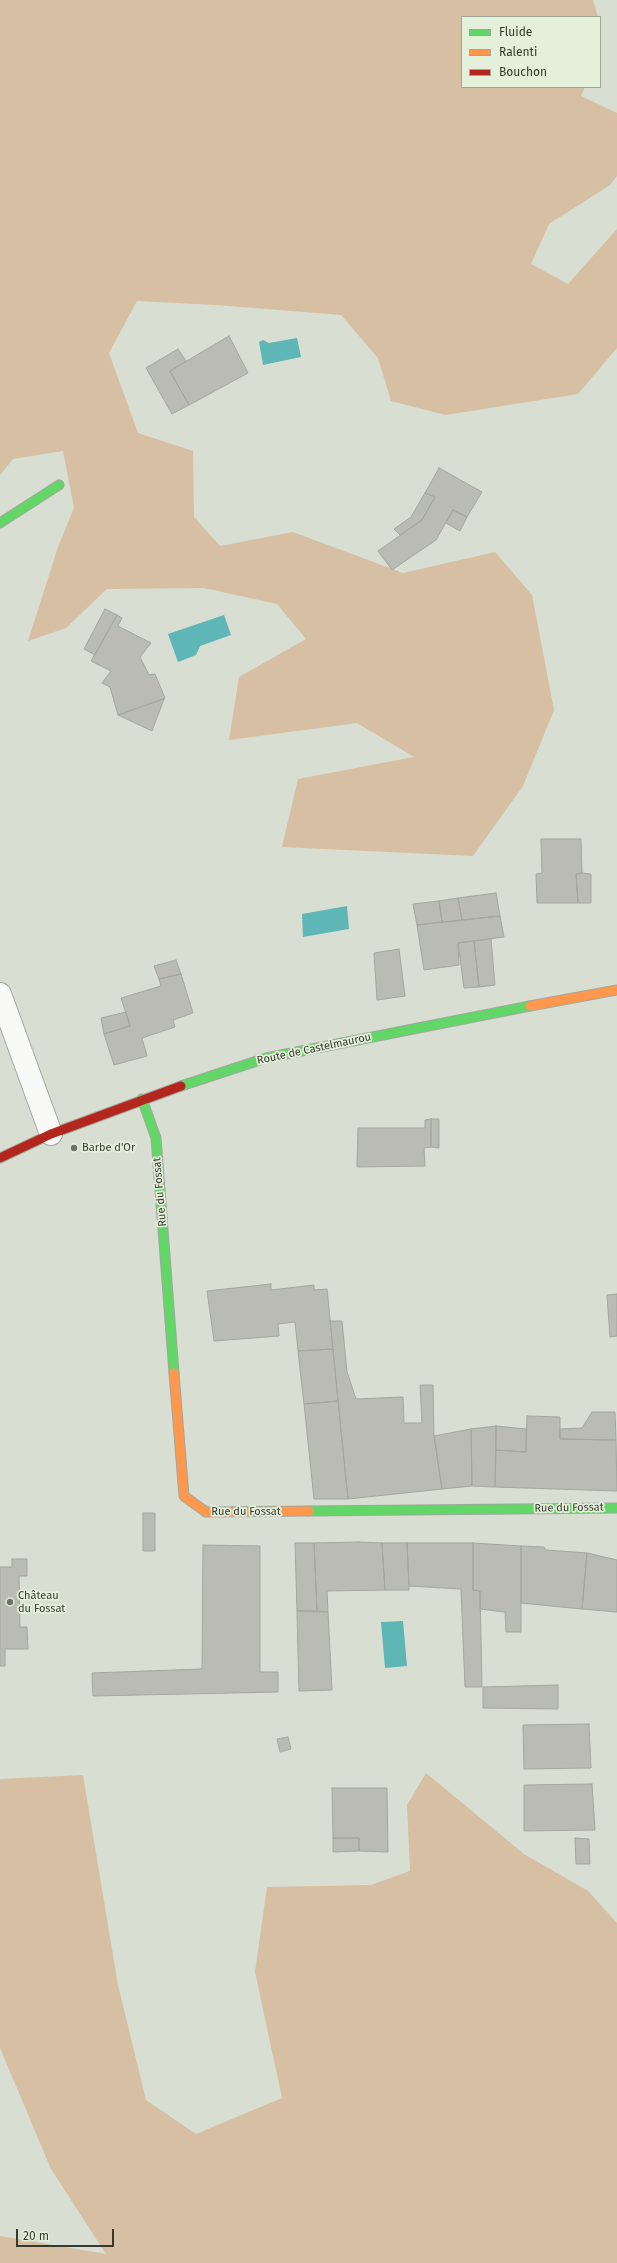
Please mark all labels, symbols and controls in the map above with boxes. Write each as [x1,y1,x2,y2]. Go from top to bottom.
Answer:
legend [461,16,601,88]
text: Fluide [499,25,532,39]
text: Ralenti [499,45,537,59]
text: Bouchon [499,65,547,79]
street label: Route de Castelmaurou [256,1030,372,1068]
place label: Barbe d'Or [82,1141,135,1155]
marker: Barbe d'Or [69,1143,79,1153]
street label: Rue du Fossat [150,1157,170,1227]
street label: Rue du Fossat [534,1501,604,1515]
street label: Rue du Fossat [211,1505,281,1519]
place label: Château du Fossat [18,1589,65,1615]
marker: Château du Fossat [5,1597,15,1607]
scale bar [18,2221,116,2247]
text: 20 m [23,2229,49,2243]

